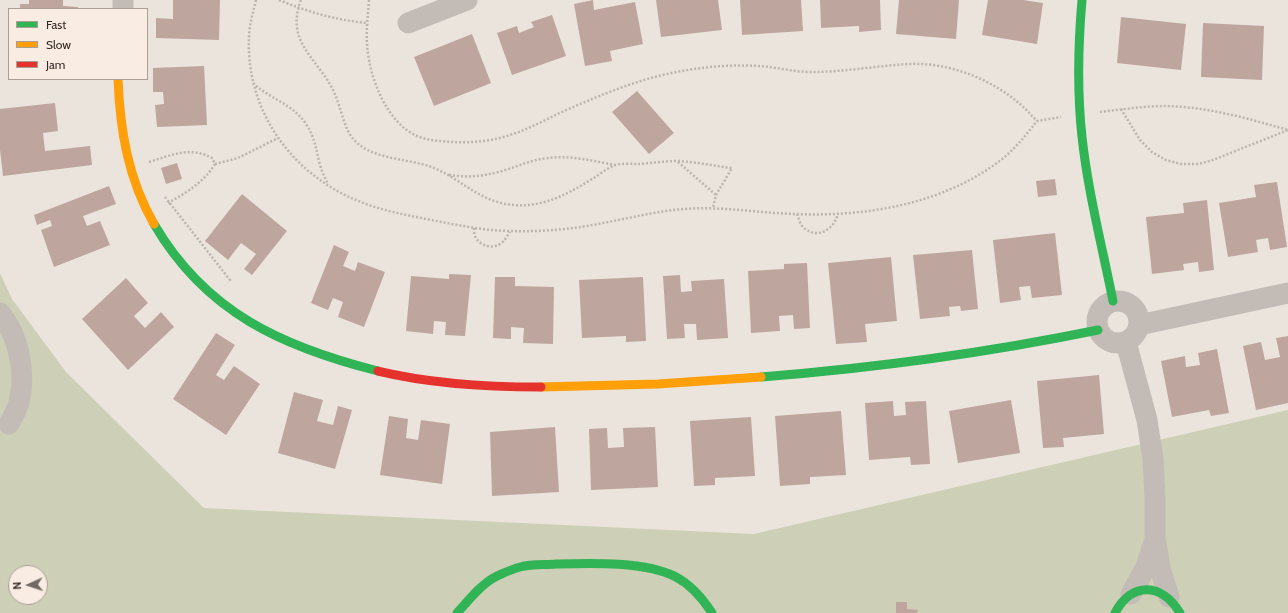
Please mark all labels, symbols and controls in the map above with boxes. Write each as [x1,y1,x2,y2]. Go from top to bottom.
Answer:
legend [8,8,148,80]
text: Fast [46,17,66,32]
text: Slow [46,37,71,52]
text: Jam [46,57,65,72]
north arrow [8,565,48,605]
text: N [10,581,24,590]

